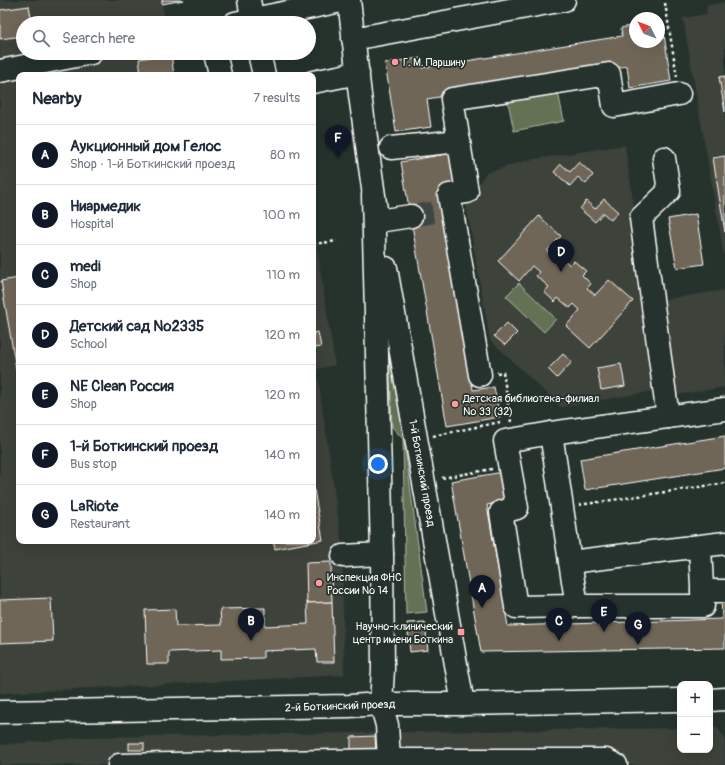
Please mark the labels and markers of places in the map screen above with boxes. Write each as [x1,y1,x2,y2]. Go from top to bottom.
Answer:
place label: Г. М. Паршину [403,56,466,69]
marker: Г. М. Паршину [390,57,400,67]
pin: F [325,125,351,158]
pin: D [548,239,574,272]
place label: Детская библиотека-филиал № 33 (32) [462,392,599,418]
marker: Детская библиотека-филиал № 33 (32) [450,399,460,409]
place label: Инспекция ФНС России № 14 [327,571,402,597]
pin: A [469,575,495,608]
marker: Инспекция ФНС России № 14 [314,578,324,588]
pin: E [591,599,617,632]
pin: B [238,608,264,641]
pin: C [546,608,572,641]
pin: G [625,612,651,645]
place label: Научно-клинический центр имени Боткина [353,620,453,646]
marker: Научно-клинический центр имени Боткина [456,627,466,637]

